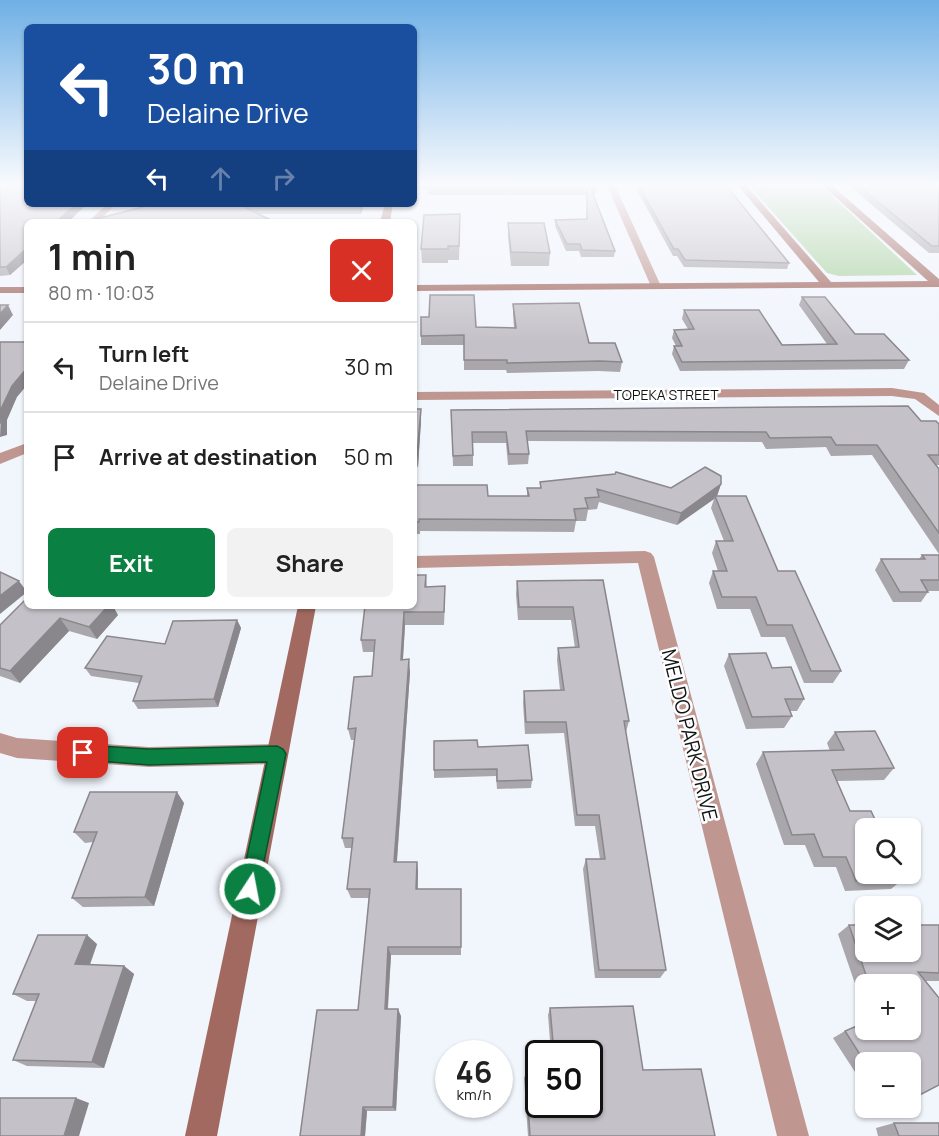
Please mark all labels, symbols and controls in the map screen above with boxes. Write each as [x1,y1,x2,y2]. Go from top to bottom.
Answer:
text: 30 m [147,39,245,97]
icon: left [48,48,126,126]
text: Delaine Drive [147,94,309,131]
icon: left [141,162,174,195]
icon: ahead [204,162,237,195]
icon: right [267,162,300,195]
text: 1 min [48,232,136,281]
button: close [330,239,393,302]
text: 80 m · 10:03 [48,279,155,306]
text: Turn left [99,339,189,369]
icon: left [48,351,81,384]
text: 30 m [344,352,393,382]
text: Delaine Drive [99,369,219,396]
street label: TOPEKA STREET [613,385,719,404]
icon: arrive [48,441,81,474]
text: Arrive at destination [99,442,317,472]
text: 50 m [344,442,393,472]
button: Exit [48,528,215,597]
button: Share [227,528,393,597]
street label: MELDO PARK DRIVE [656,646,724,824]
pin [57,727,108,778]
icon: arrive [66,736,99,769]
map controls [855,818,921,1118]
button: search [855,818,921,884]
position arrow [218,857,282,921]
button: layers [855,896,921,962]
button: + [855,974,921,1040]
speed limit sign: 50 [525,1040,603,1118]
text: 46 [456,1051,492,1092]
button: − [855,1052,921,1118]
text: km/h [457,1084,491,1105]

